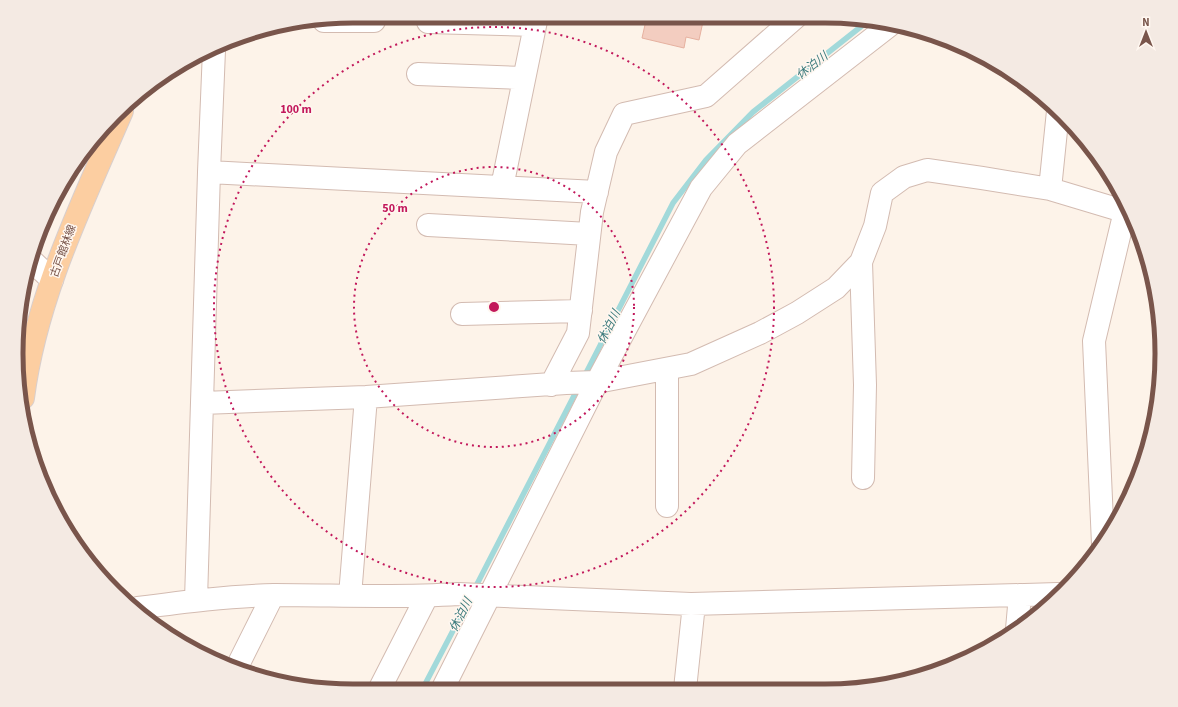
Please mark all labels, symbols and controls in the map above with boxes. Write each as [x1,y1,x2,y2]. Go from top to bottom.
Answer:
north arrow [1126,12,1166,52]
text: N [1142,15,1150,30]
water label: 休泊川 [793,47,833,84]
text: 100 m [280,101,312,118]
text: 50 m [382,200,408,217]
street label: 古戸館林線 [47,223,79,279]
centre of rings [487,300,501,314]
water label: 休泊川 [593,305,626,347]
water label: 休泊川 [445,593,478,635]

